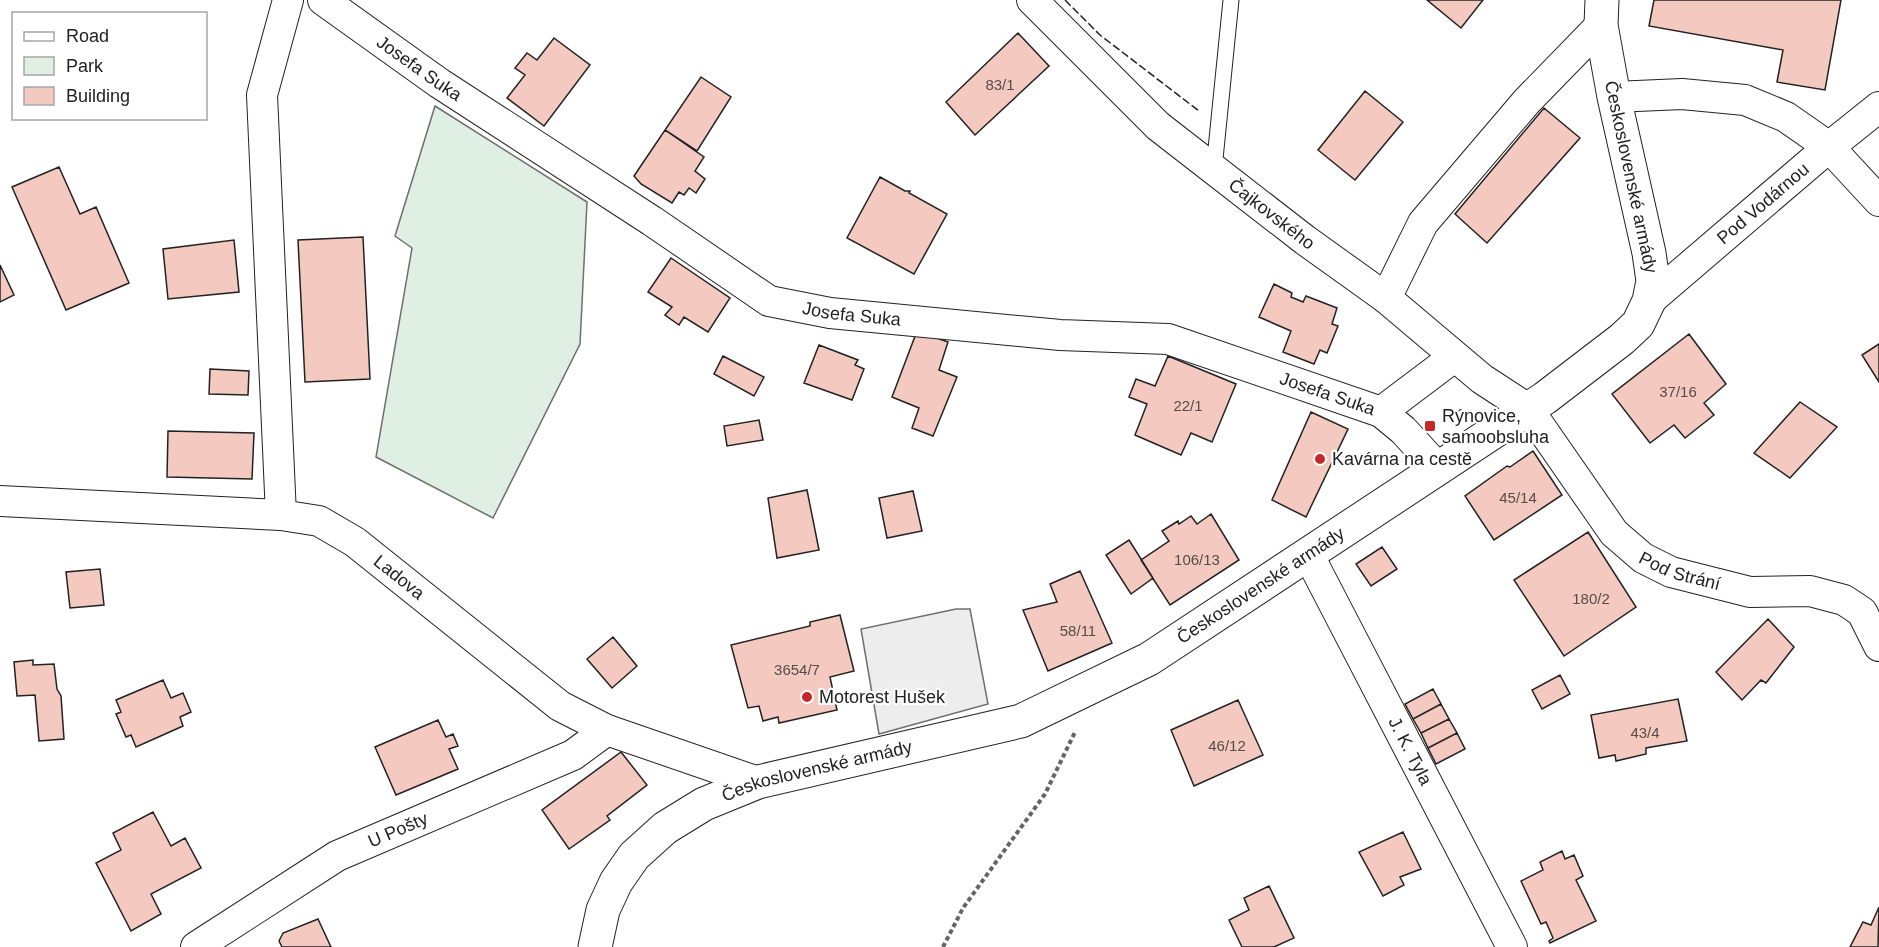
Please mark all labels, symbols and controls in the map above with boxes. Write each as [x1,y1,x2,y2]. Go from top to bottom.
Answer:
legend [12,12,207,120]
text: Road [66,26,109,46]
street label: Josefa Suka [373,32,466,105]
text: Park [66,56,104,76]
house number: 83/1 [985,76,1015,93]
street label: Československé armády [1601,79,1662,275]
text: Building [66,86,130,106]
street label: Pod Vodárnou [1713,159,1813,248]
street label: Čajkovského [1225,174,1318,254]
street label: Josefa Suka [801,298,903,330]
street label: Josefa Suka [1277,368,1378,419]
house number: 37/16 [1659,383,1697,400]
house number: 22/1 [1173,397,1203,414]
place label: Rýnovice, samoobsluha [1442,406,1550,447]
marker: Rýnovice, samoobsluha [1423,419,1437,433]
place label: Kavárna na cestě [1332,449,1472,469]
marker: Kavárna na cestě [1313,452,1327,466]
house number: 45/14 [1499,489,1537,506]
street label: Československé armády [1173,523,1348,648]
street label: Pod Strání [1636,548,1723,594]
street label: Ladova [370,551,429,604]
house number: 106/13 [1174,551,1220,568]
house number: 180/2 [1572,590,1610,607]
house number: 58/11 [1060,622,1096,639]
house number: 3654/7 [774,661,820,678]
place label: Motorest Hušek [819,687,946,707]
marker: Motorest Hušek [800,690,814,704]
street label: J. K. Tyla [1384,714,1437,789]
house number: 43/4 [1630,724,1660,741]
street label: Československé armády [718,737,914,806]
house number: 46/12 [1208,737,1246,754]
street label: U Pošty [365,808,431,852]

